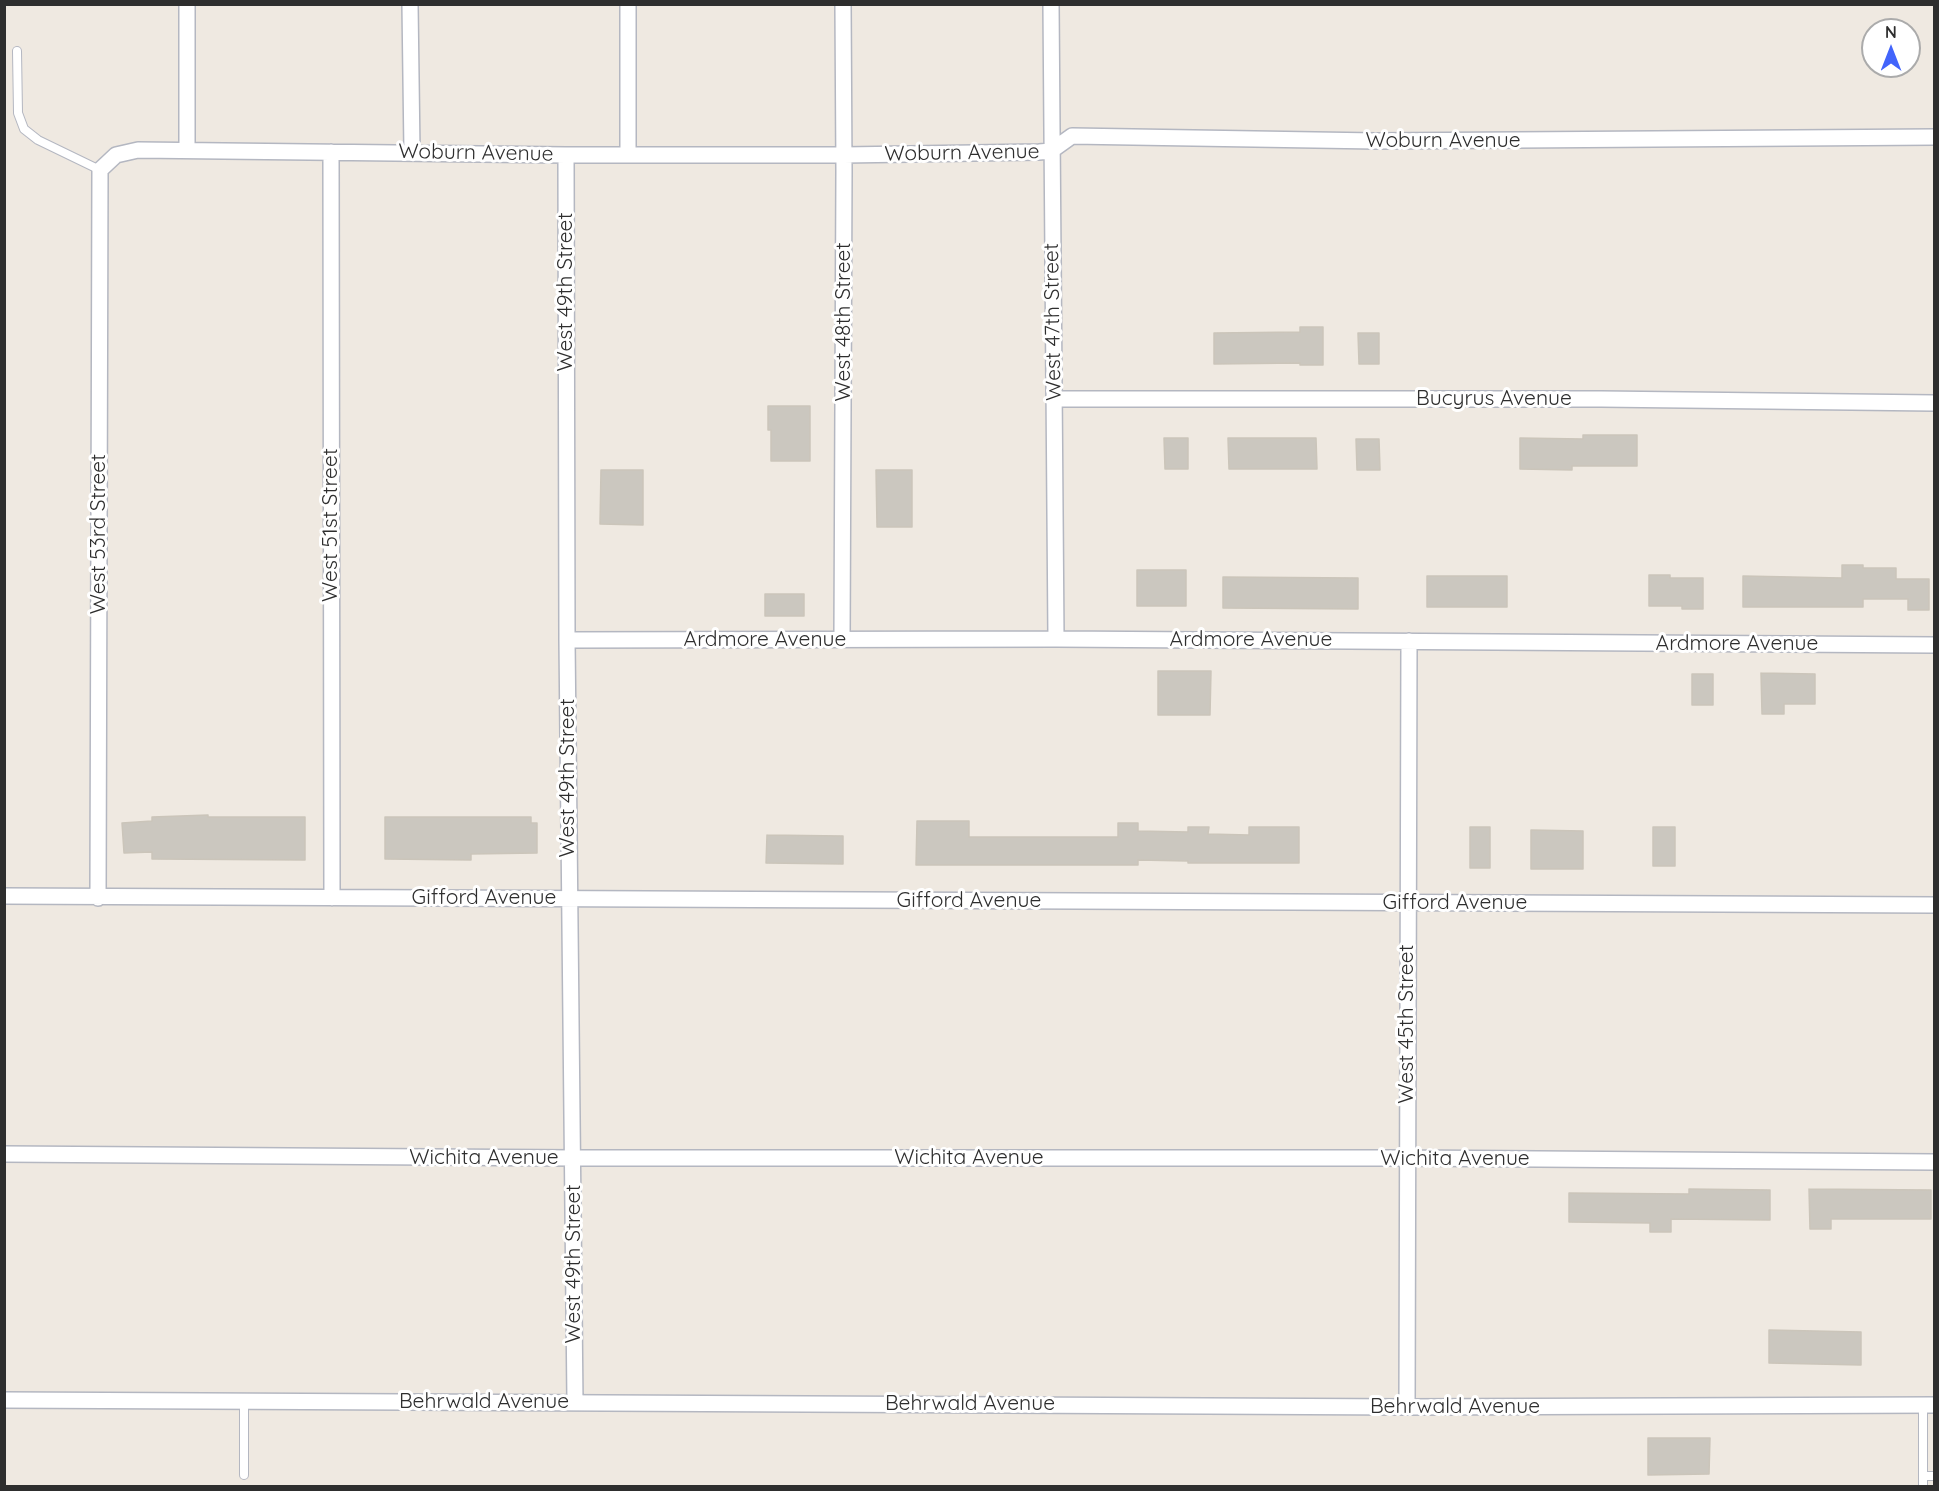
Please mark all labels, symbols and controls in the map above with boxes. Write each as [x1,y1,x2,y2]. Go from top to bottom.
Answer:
north arrow [1861,18,1921,78]
text: N [1885,22,1897,42]
street label: Woburn Avenue [1365,128,1521,154]
street label: Woburn Avenue [398,139,554,167]
street label: Woburn Avenue [884,139,1040,167]
street label: West 49th Street [553,212,579,372]
street label: West 48th Street [831,242,857,402]
street label: West 47th Street [1039,243,1067,401]
street label: Bucyrus Avenue [1416,386,1572,412]
street label: West 51st Street [318,448,344,602]
street label: West 53rd Street [86,454,112,614]
street label: Ardmore Avenue [684,627,846,653]
street label: Ardmore Avenue [1170,627,1332,653]
street label: Ardmore Avenue [1656,631,1818,657]
street label: West 49th Street [555,698,581,858]
street label: Gifford Avenue [412,885,556,911]
street label: Gifford Avenue [897,888,1041,914]
street label: Gifford Avenue [1383,890,1527,916]
street label: West 45th Street [1394,944,1420,1104]
street label: Wichita Avenue [409,1145,559,1171]
street label: Wichita Avenue [894,1145,1044,1171]
street label: Wichita Avenue [1380,1146,1530,1172]
street label: West 49th Street [561,1184,587,1344]
street label: Behrwald Avenue [399,1389,569,1415]
street label: Behrwald Avenue [885,1391,1055,1417]
street label: Behrwald Avenue [1370,1394,1540,1420]

